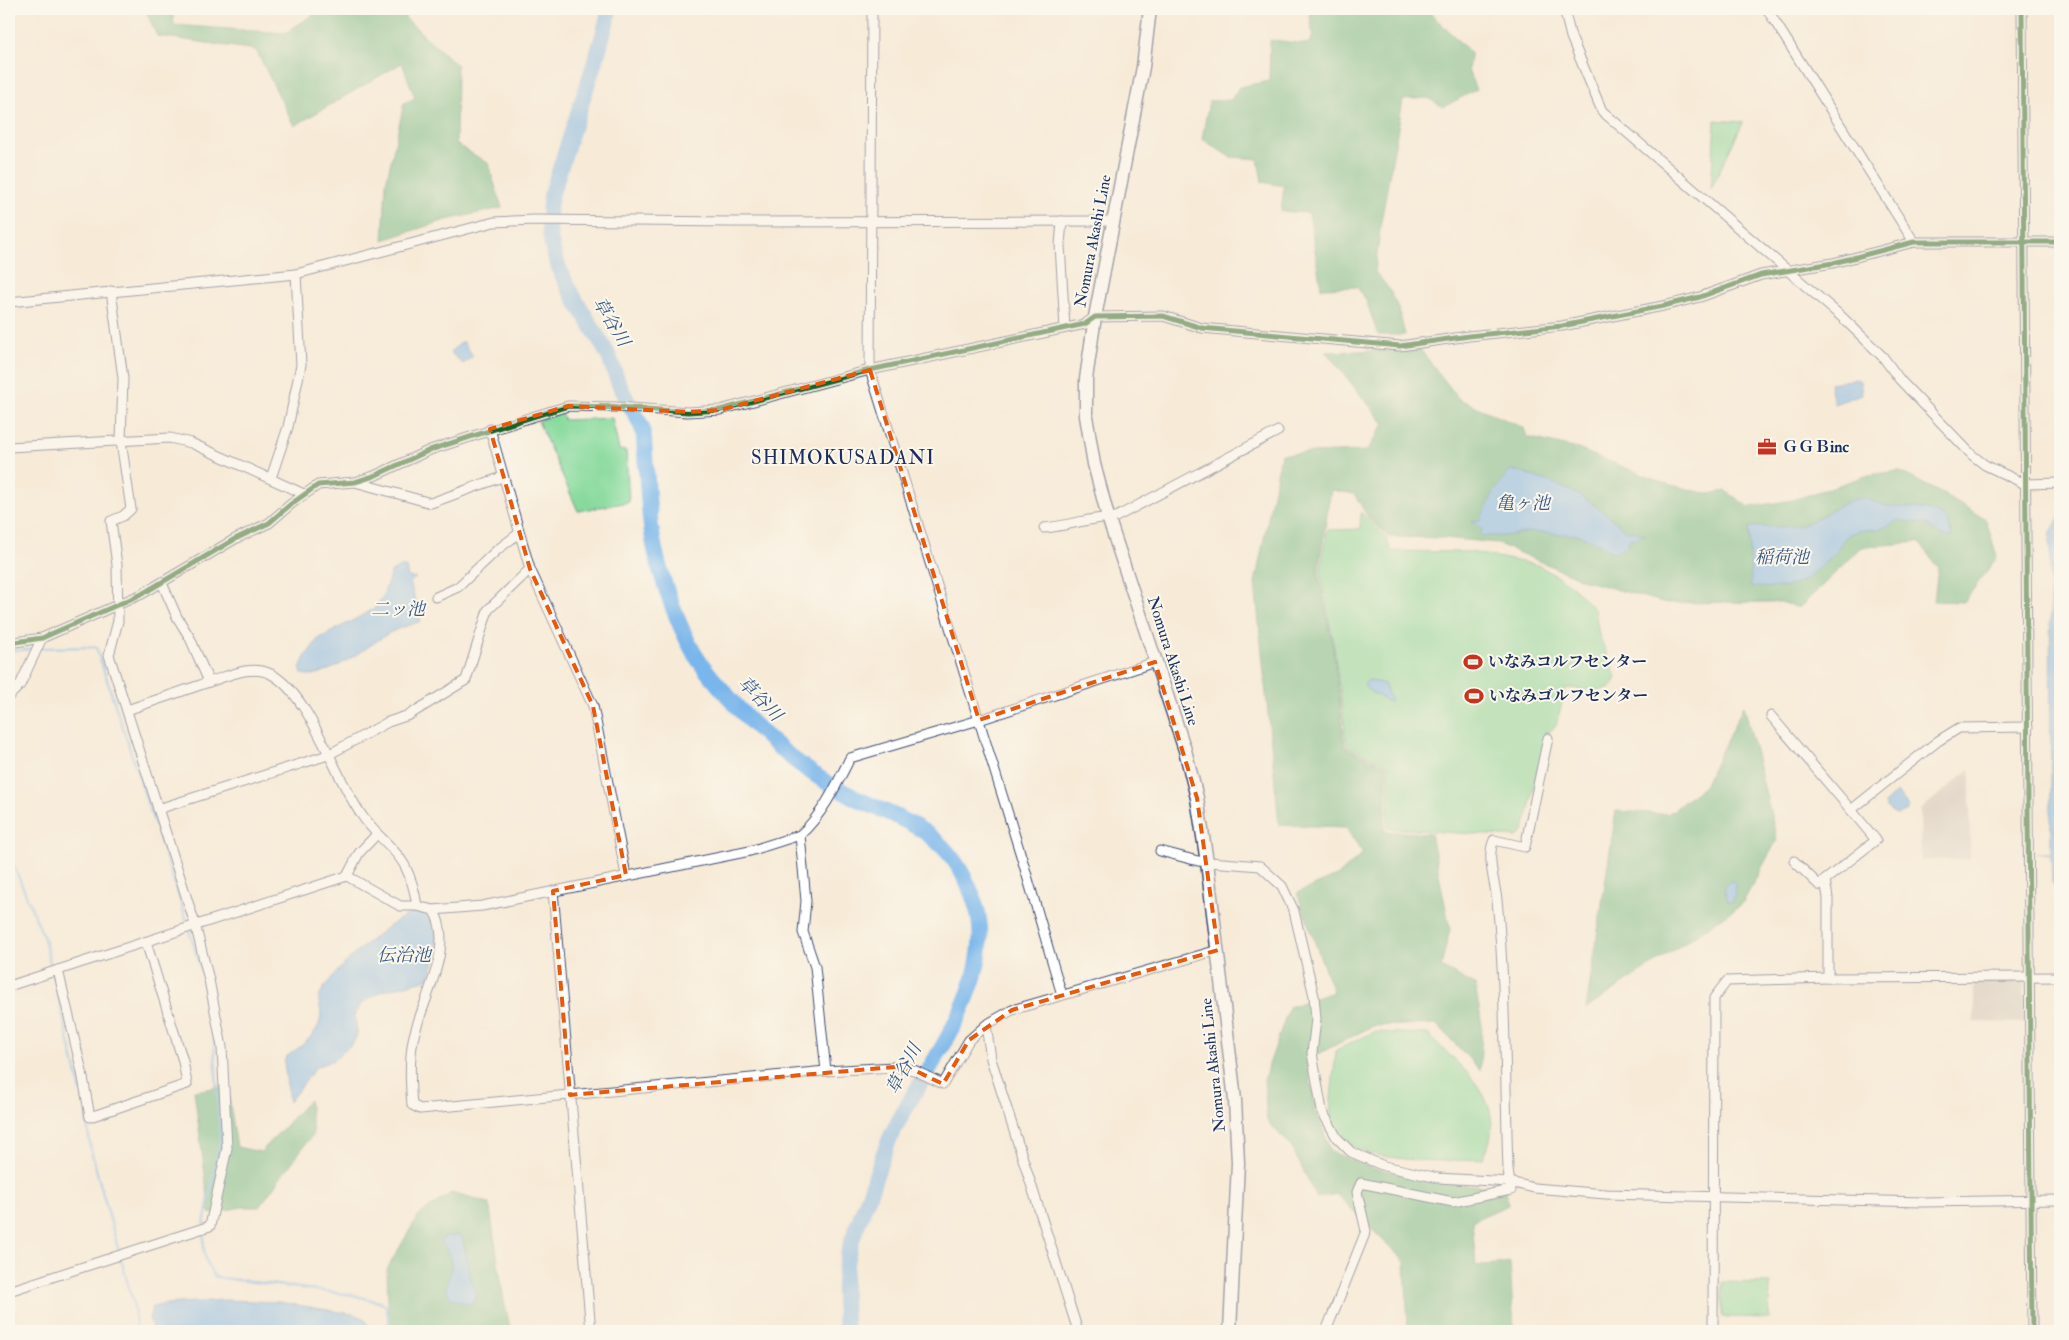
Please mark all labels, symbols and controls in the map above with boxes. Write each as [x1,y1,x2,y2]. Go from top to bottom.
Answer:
street label: Nomura Akashi Line [1070,173,1116,309]
water label: 草谷川 [587,293,636,353]
office icon: ＧＧＢinc [1756,436,1778,458]
place label: ＧＧＢinc [1782,437,1849,457]
district label: SHIMOKUSADANI [751,446,935,470]
water label: 亀ヶ池 [1496,492,1552,515]
water label: 稲荷池 [1755,546,1811,569]
street label: Nomura Akashi Line [1143,594,1203,728]
water label: 二ッ池 [371,598,427,621]
sports icon: いなみコルフセンター [1462,651,1484,673]
place label: いなみコルフセンター [1488,652,1647,672]
water label: 草谷川 [733,672,788,728]
sports icon: いなみゴルフセンター [1463,685,1485,707]
place label: いなみゴルフセンター [1489,686,1648,706]
water label: 伝治池 [377,944,433,967]
street label: Nomura Akashi Line [1196,997,1230,1133]
water label: 草谷川 [881,1038,928,1098]

